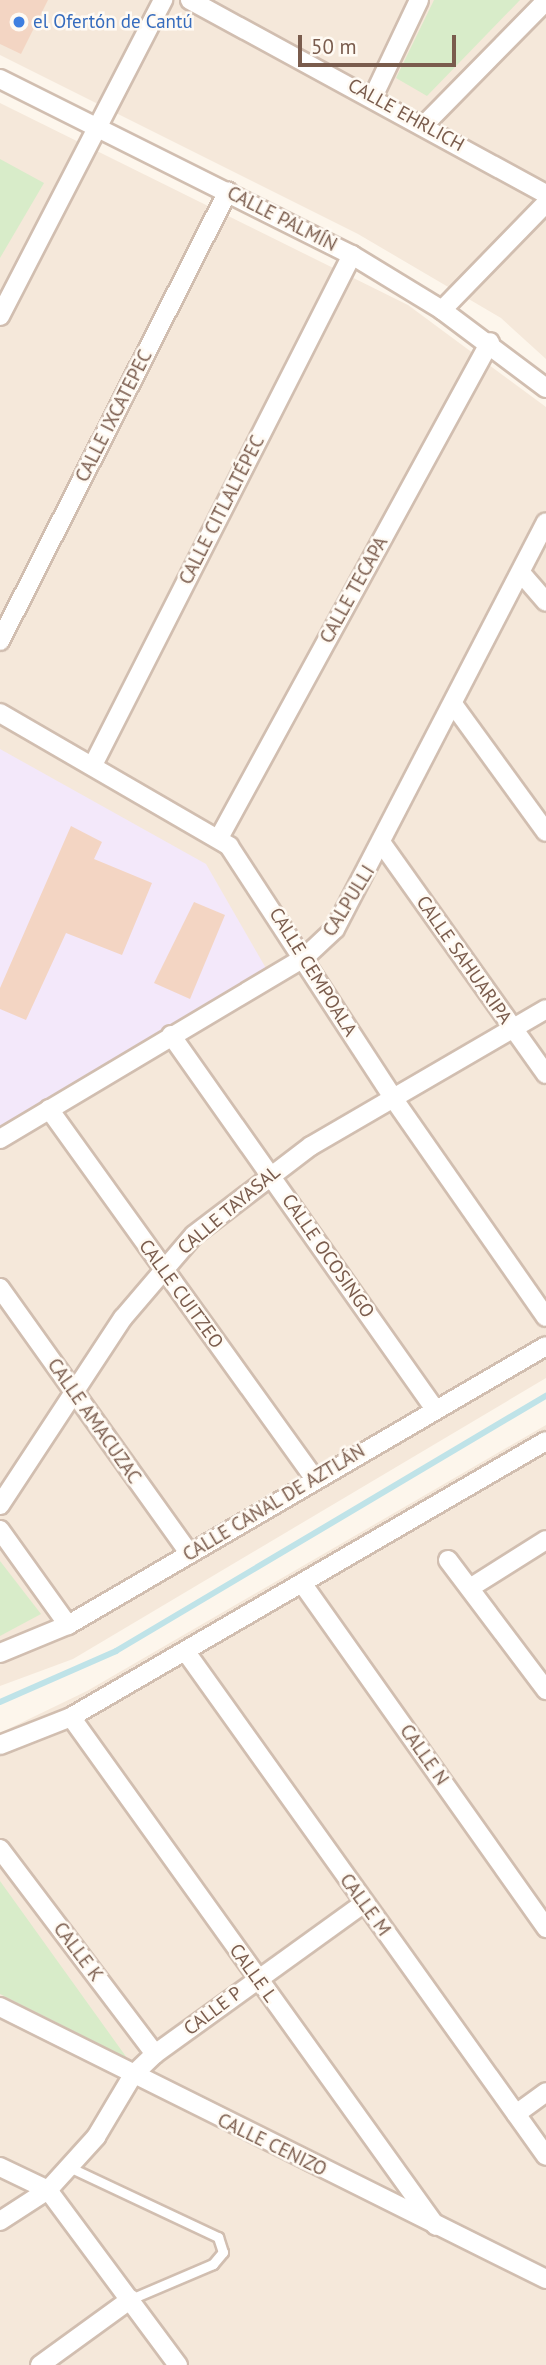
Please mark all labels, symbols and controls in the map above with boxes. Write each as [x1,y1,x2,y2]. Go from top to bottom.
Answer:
place label: el Ofertón de Cantú [33,11,193,33]
marker: el Ofertón de Cantú [11,14,27,30]
scale bar [301,21,458,65]
text: 50 m [311,33,357,60]
street label: CALLE EHRLICH [344,74,468,156]
street label: CALLE PALMÍN [223,182,341,256]
street label: CALLE IXCATEPEC [71,346,157,486]
street label: CALLE CITLALTÉPEC [175,432,269,588]
street label: CALLE TECAPA [315,532,393,648]
street label: CALPULLI [318,861,380,941]
street label: CALLE SAHUARIPA [411,892,517,1028]
street label: CALLE CEMPOALA [264,903,362,1041]
street label: CALLE TAYASAL [173,1160,285,1260]
street label: CALLE OCOSINGO [277,1190,379,1322]
street label: CALLE CUITZEO [134,1235,228,1353]
street label: CALLE AMACUZAC [42,1354,146,1488]
street label: CALLE CANAL DE AZTLÁN [178,1439,370,1567]
street label: CALLE N [395,1720,453,1790]
street label: CALLE M [335,1869,395,1941]
street label: CALLE K [48,1918,108,1986]
street label: CALLE L [224,1940,282,2006]
street label: CALLE P [179,1982,247,2040]
street label: CALLE CENIZO [214,2109,330,2181]

